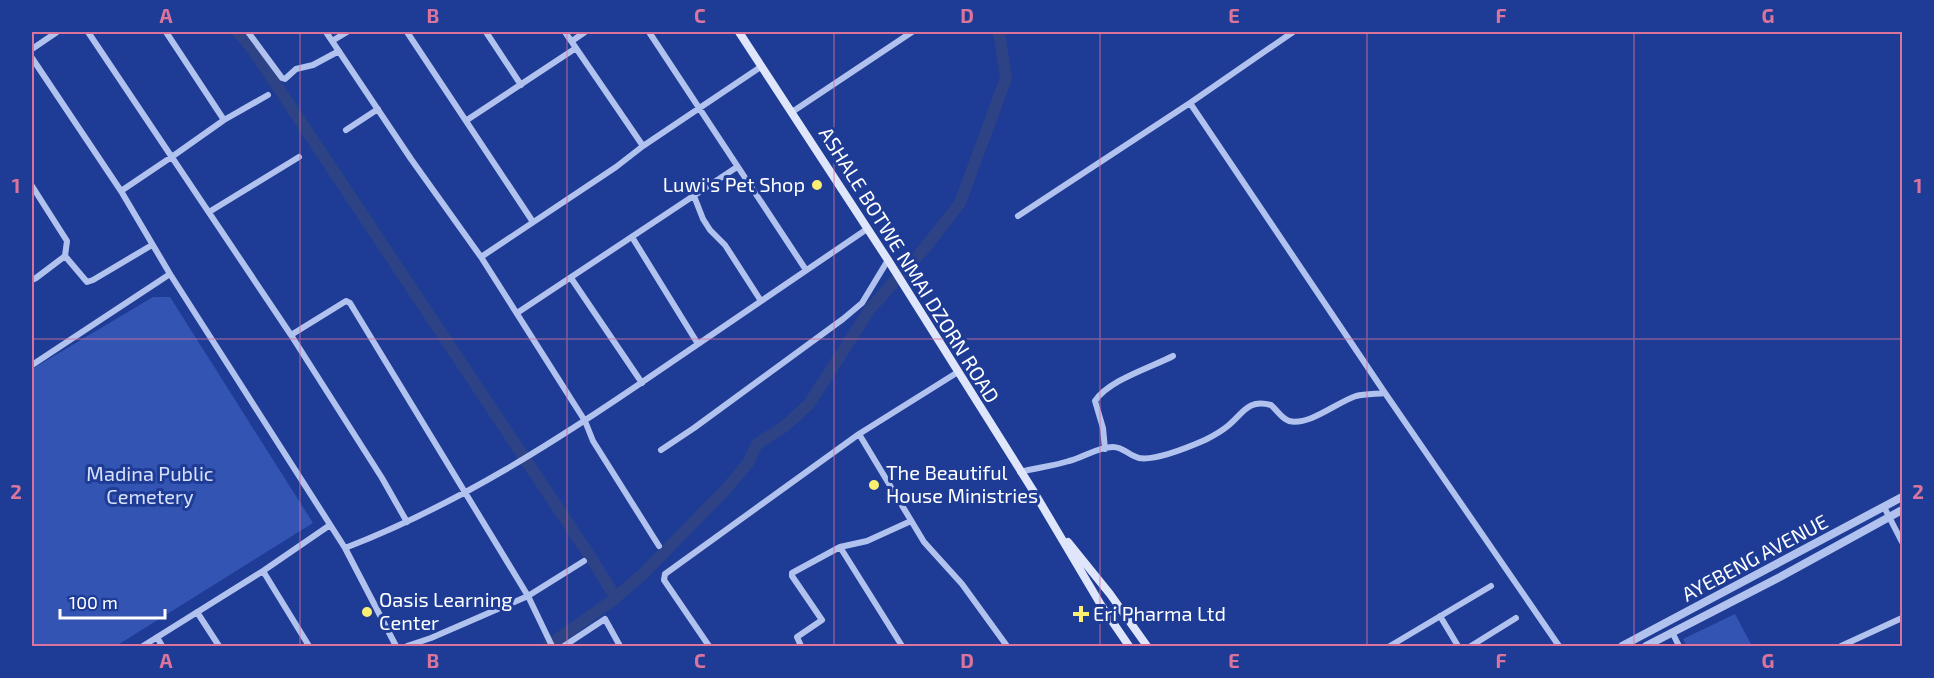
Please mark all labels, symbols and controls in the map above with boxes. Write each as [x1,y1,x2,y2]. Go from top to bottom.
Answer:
text: A [159,3,173,27]
text: B [427,3,439,27]
text: C [694,3,706,27]
text: D [960,3,974,27]
text: E [1228,3,1240,27]
text: F [1495,3,1507,27]
text: G [1762,3,1774,27]
street label: ASHALE BOTWE NMAI DZORN ROAD [815,122,1005,407]
place label: Luwi's Pet Shop [663,172,805,196]
text: 1 [12,173,20,197]
text: 1 [1914,173,1922,197]
marker: Luwi's Pet Shop [810,178,824,192]
place label: The Beautiful House Ministries [886,460,1038,507]
park label: Madina Public Cemetery [86,461,214,508]
marker: The Beautiful House Ministries [867,478,881,492]
text: 2 [10,479,22,503]
text: 2 [1912,479,1924,503]
street label: AYEBENG AVENUE [1677,509,1832,606]
scale bar [60,582,165,620]
place label: Oasis Learning Center [379,587,512,634]
text: 100 m [69,591,118,613]
place label: Eri Pharma Ltd [1093,601,1226,625]
marker: Oasis Learning Center [360,605,374,619]
marker: Eri Pharma Ltd [1074,607,1088,621]
text: A [159,648,173,672]
text: B [427,648,439,672]
text: C [694,648,706,672]
text: D [960,648,974,672]
text: E [1228,648,1240,672]
text: F [1495,648,1507,672]
text: G [1762,648,1774,672]

